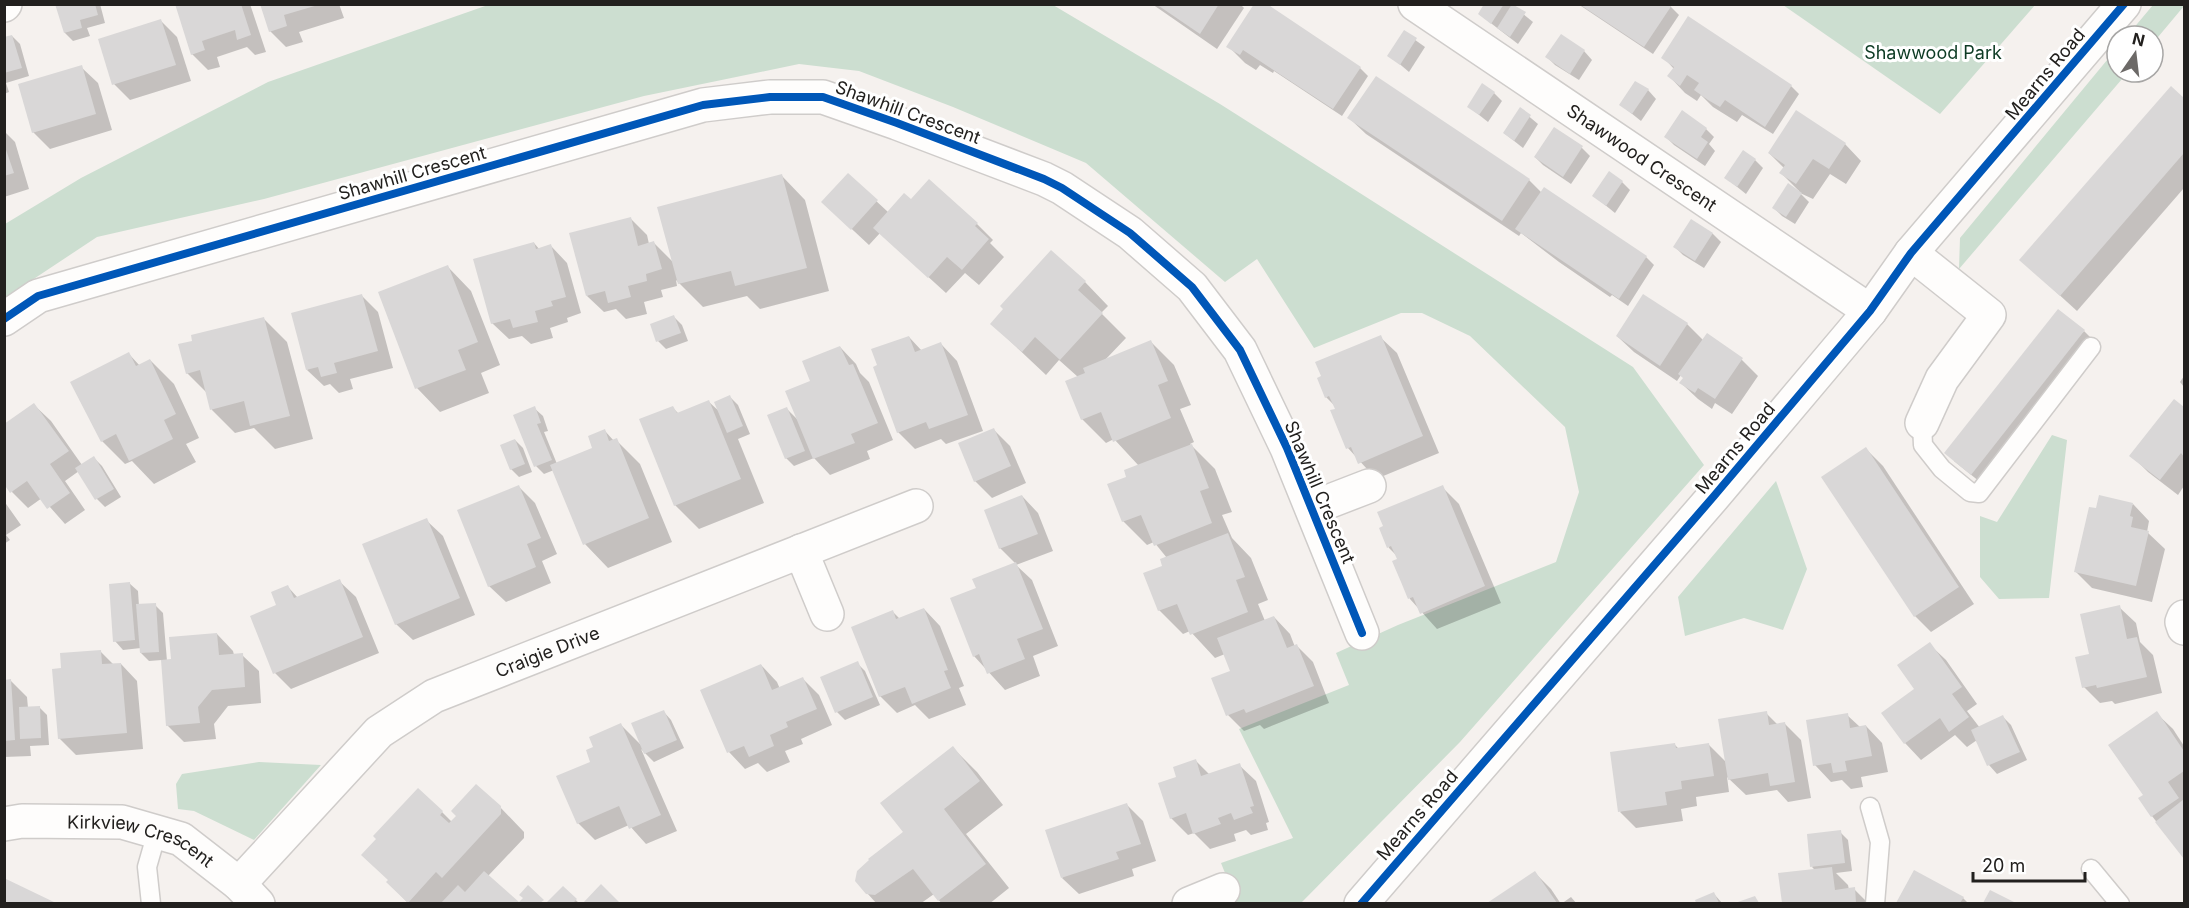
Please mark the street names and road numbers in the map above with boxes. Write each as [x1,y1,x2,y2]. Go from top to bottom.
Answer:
street label: Mearns Road [2001,24,2089,124]
street label: Shawhill Crescent [833,76,983,148]
street label: Shawwood Crescent [1563,99,1721,215]
street label: Shawhill Crescent [336,142,488,204]
street label: Mearns Road [1691,398,1779,498]
street label: Shawhill Crescent [1280,418,1360,566]
street label: Craigie Drive [492,621,602,681]
street label: Mearns Road [1372,766,1462,864]
street label: Kirkview Crescent [67,811,218,871]

